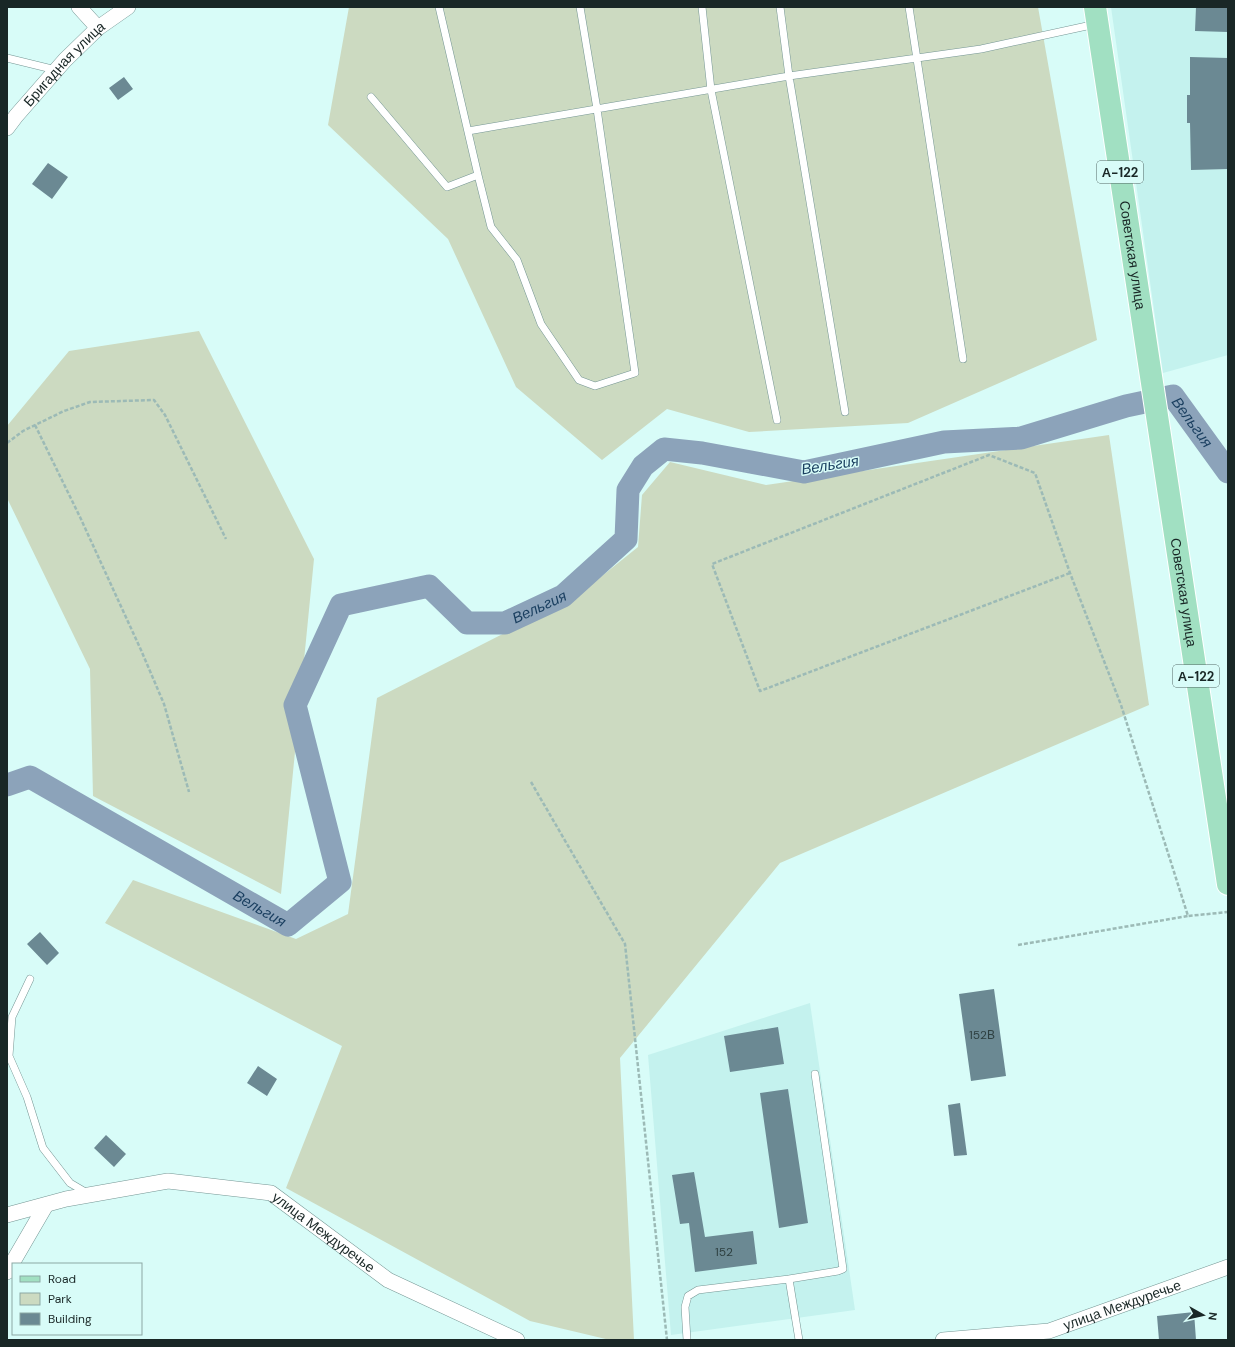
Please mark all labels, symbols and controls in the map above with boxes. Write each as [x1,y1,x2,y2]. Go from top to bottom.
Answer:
street label: Бригадная улица [19,17,108,110]
road number: А-122 [1097,161,1143,183]
street label: Советская улица [1115,199,1150,311]
water label: Вельгия [1167,393,1217,452]
water label: Вельгия [800,451,860,479]
street label: Советская улица [1167,537,1201,648]
water label: Вельгия [509,586,570,628]
road number: А-122 [1173,665,1219,687]
water label: Вельгия [229,886,290,932]
house number: 152В [969,1027,995,1043]
street label: улица Междуречье [269,1188,379,1276]
house number: 152 [715,1244,733,1260]
legend [12,1263,142,1335]
text: Road [48,1271,76,1287]
street label: улица Междуречье [1061,1276,1184,1334]
text: Park [48,1291,72,1307]
north arrow [1183,1295,1223,1335]
text: Building [48,1311,92,1327]
text: N [1205,1311,1220,1321]

